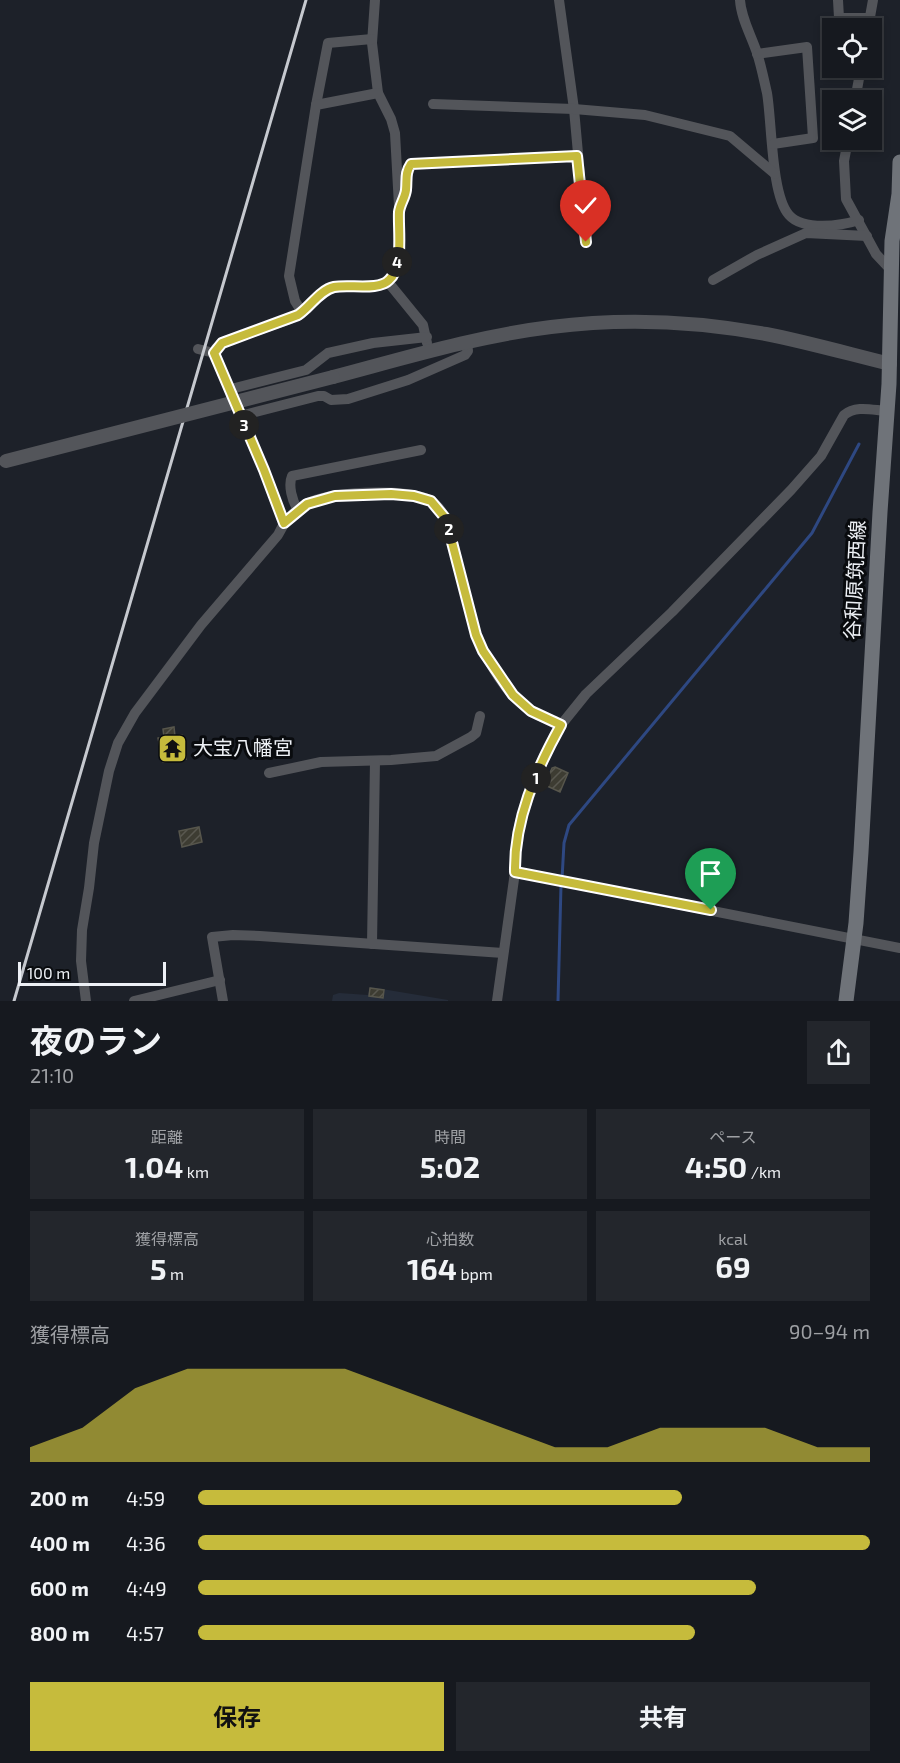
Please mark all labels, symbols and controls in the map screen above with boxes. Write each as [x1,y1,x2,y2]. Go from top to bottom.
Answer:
map controls [822,18,882,150]
button: locate [822,18,882,78]
button: layers [822,90,882,150]
pin [560,180,611,242]
icon: check [569,189,602,222]
pin: 4 [382,247,412,277]
text: 4 [392,252,402,271]
pin: 3 [229,410,259,440]
text: 3 [239,415,249,434]
pin: 2 [434,514,464,544]
text: 2 [444,519,454,538]
street label: 谷和原筑西線 [839,519,869,640]
temple icon: 大宝八幡宮 [156,732,188,764]
place label: 大宝八幡宮 [193,735,293,759]
pin: 1 [521,763,551,793]
text: 1 [533,768,539,787]
pin [685,848,736,910]
icon: arrive [694,857,727,890]
scale bar [18,959,166,986]
text: 100 m [27,963,70,982]
text: 夜のラン [30,1020,162,1060]
button: share [807,1021,870,1084]
text: 21:10 [30,1063,74,1087]
text: 距離 [151,1127,183,1146]
text: 時間 [434,1127,466,1146]
text: ペース [709,1127,757,1146]
text: 1.04 [125,1148,183,1184]
text: 5:02 [420,1148,480,1184]
text: 4:50 [685,1148,747,1184]
text: km [183,1162,209,1181]
text: /km [747,1162,781,1181]
text: 獲得標高 [135,1229,199,1248]
text: 心拍数 [426,1229,474,1248]
text: kcal [718,1229,748,1248]
text: 69 [715,1248,751,1284]
text: 5 [150,1250,166,1286]
text: 164 [407,1250,457,1286]
text: m [166,1264,184,1283]
text: bpm [457,1264,493,1283]
text: 90–94 m [789,1319,870,1343]
text: 獲得標高 [30,1322,110,1346]
text: 200 m [30,1486,89,1510]
text: 4:59 [126,1486,165,1510]
text: 400 m [30,1531,90,1555]
text: 4:36 [126,1531,166,1555]
text: 600 m [30,1576,89,1600]
text: 4:49 [126,1576,167,1600]
text: 800 m [30,1621,90,1645]
text: 4:57 [126,1621,164,1645]
button: 保存 [30,1682,444,1751]
button: 共有 [456,1682,870,1751]

